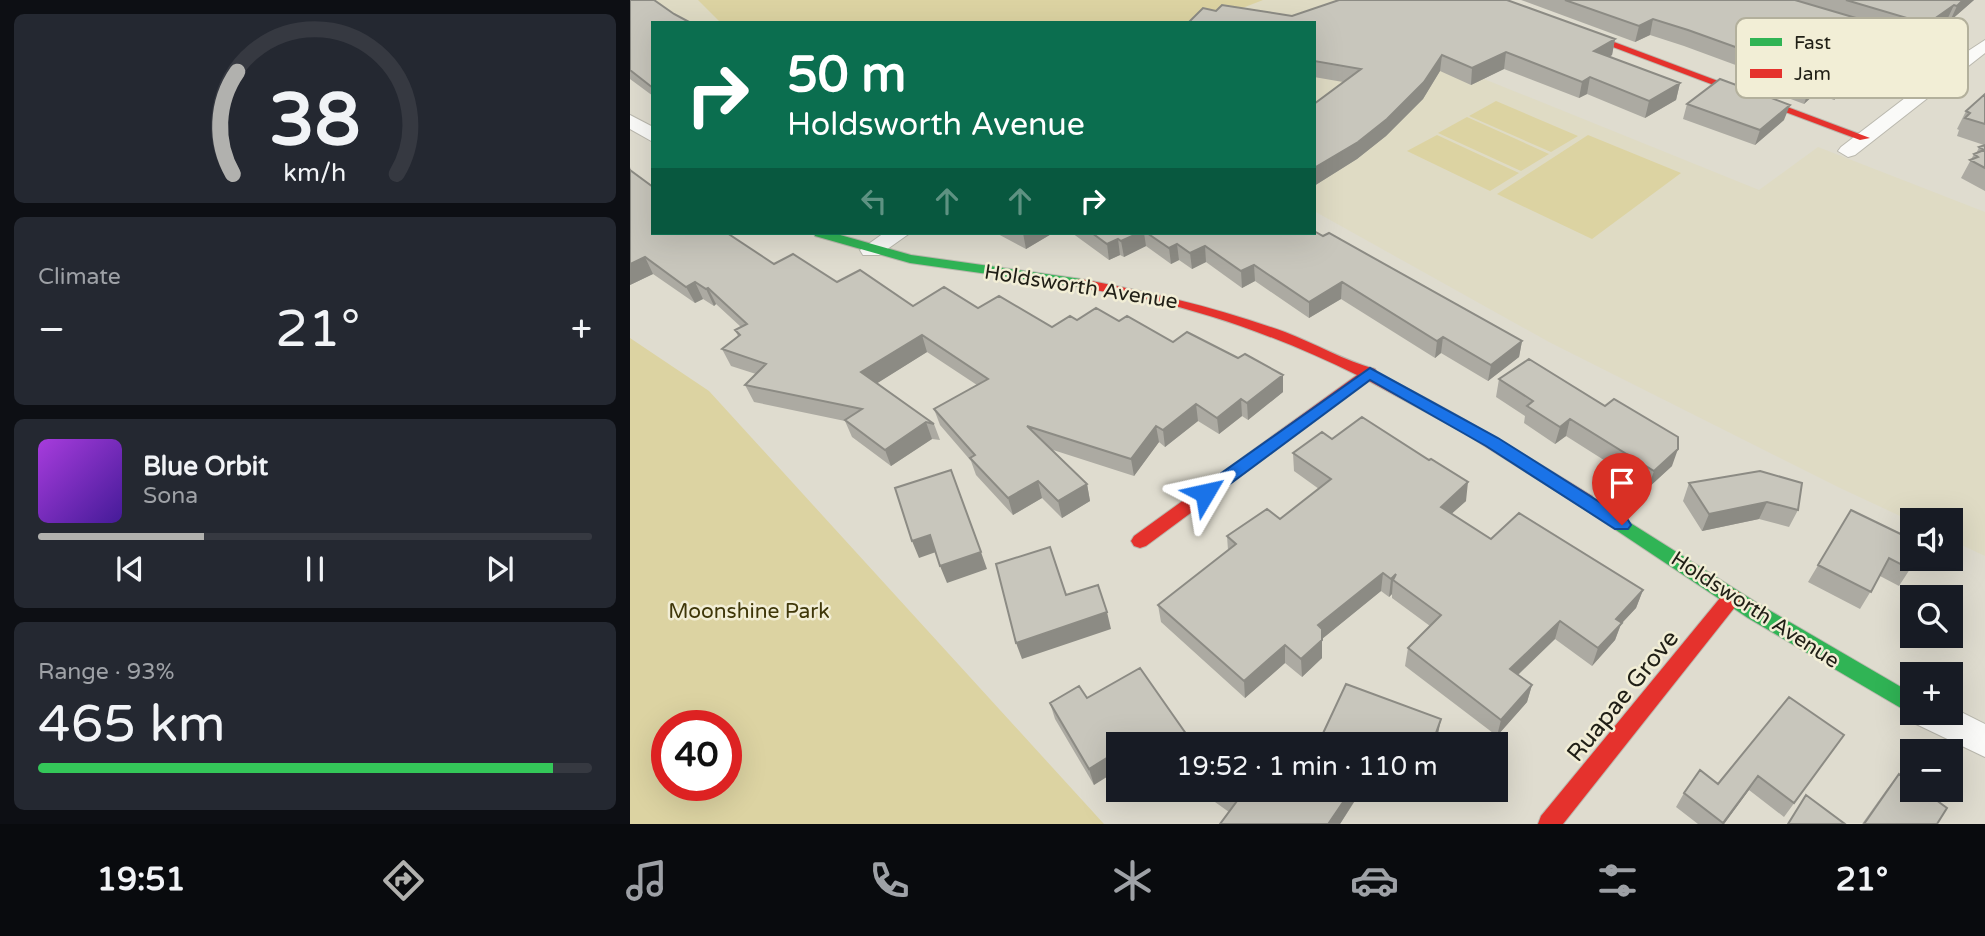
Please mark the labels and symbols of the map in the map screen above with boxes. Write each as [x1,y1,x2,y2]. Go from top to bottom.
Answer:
legend [1736,18,1968,98]
text: Fast [1794,32,1831,54]
text: Jam [1794,63,1831,85]
street label: Holdsworth Avenue [982,259,1180,315]
pin [1592,453,1652,525]
position arrow [1168,456,1242,530]
street label: Holdsworth Avenue [1666,546,1844,674]
park label: Moonshine Park [668,599,830,624]
street label: Ruapae Grove [1561,624,1685,768]
speed limit sign: 40 [651,710,742,801]

